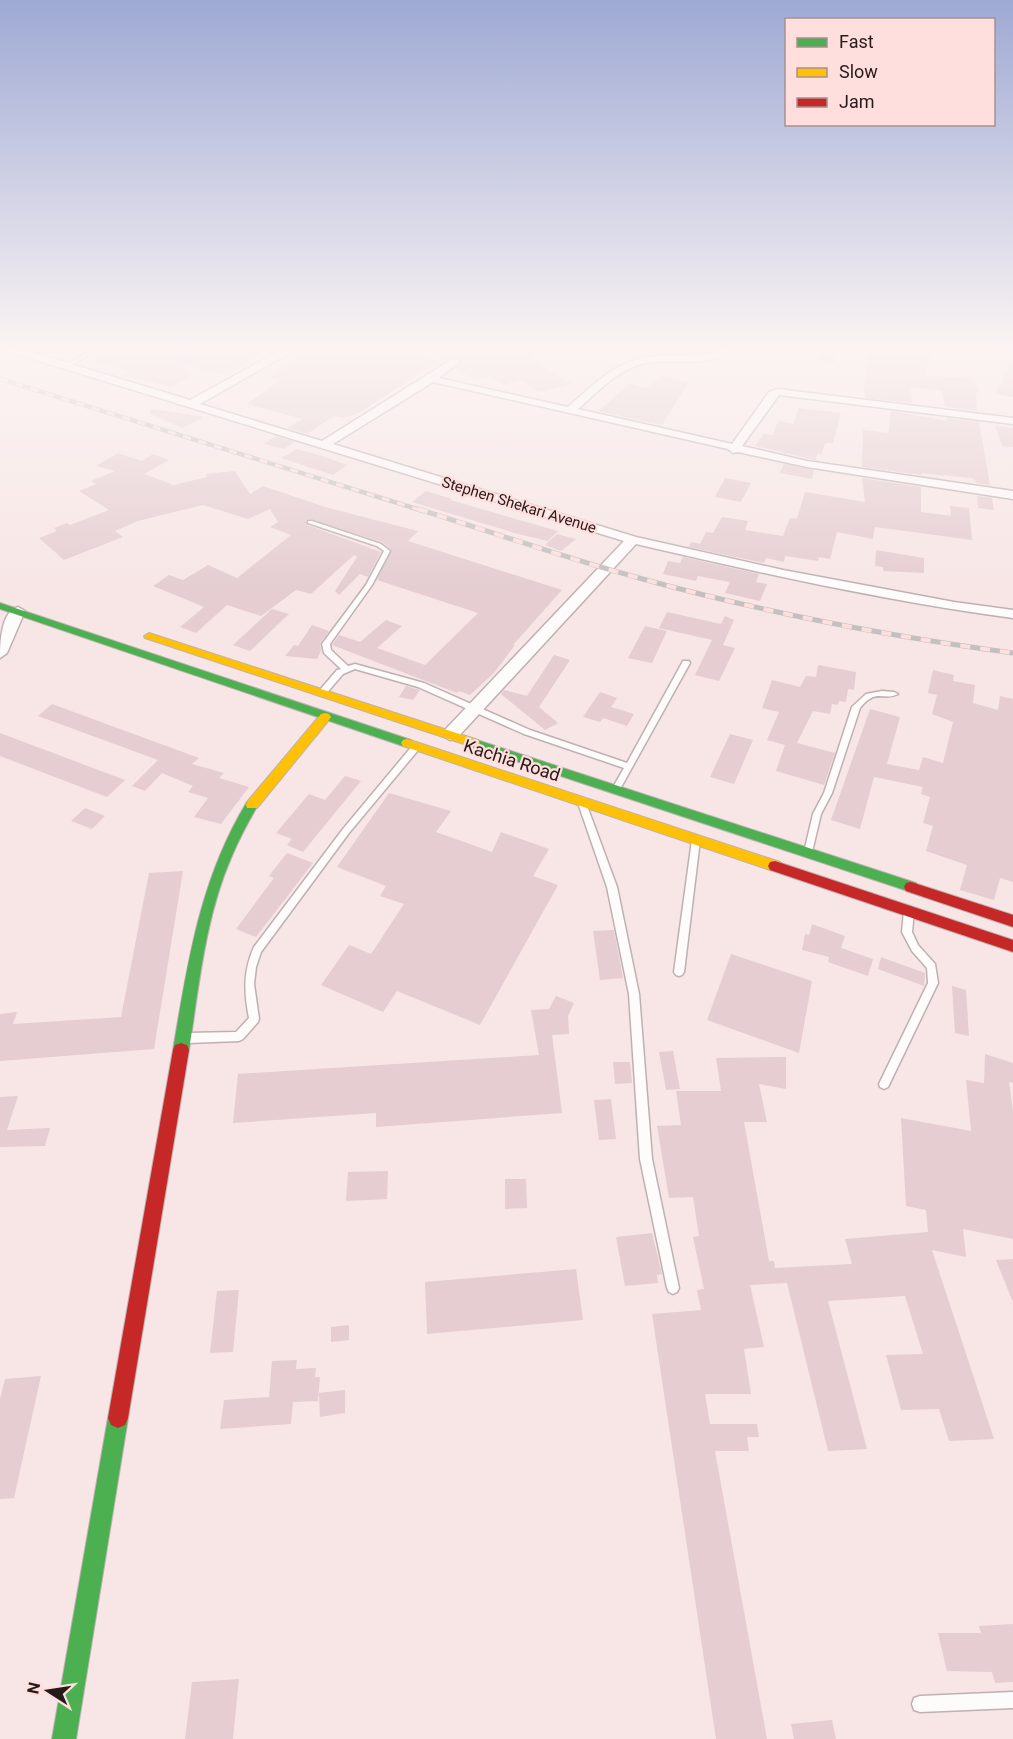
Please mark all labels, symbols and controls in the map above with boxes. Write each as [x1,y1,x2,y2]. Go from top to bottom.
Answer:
legend [785,18,995,126]
text: Fast [839,31,874,52]
text: Slow [839,61,878,82]
text: Jam [839,91,875,112]
street label: Stephen Shekari Avenue [439,473,599,537]
street label: Kachia Road [461,735,563,785]
north arrow [18,1661,78,1721]
text: N [23,1680,44,1695]

